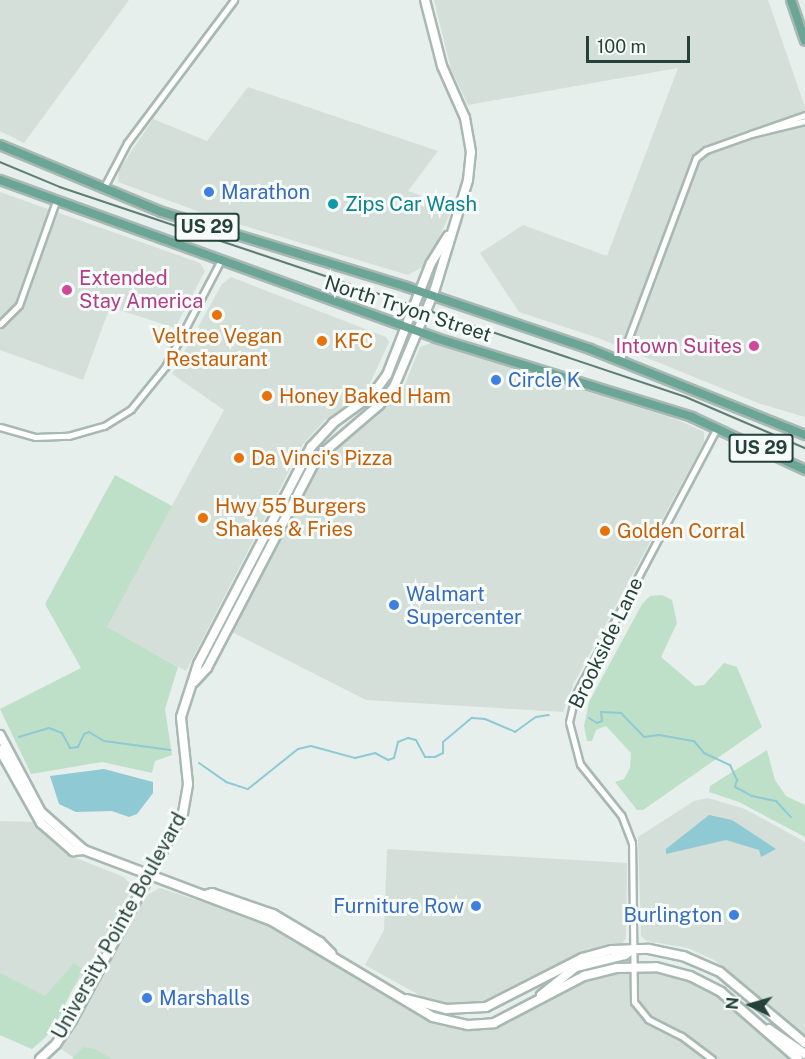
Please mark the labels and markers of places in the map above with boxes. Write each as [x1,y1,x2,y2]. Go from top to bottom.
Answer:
place label: Marathon [221,180,310,204]
marker: Marathon [202,185,216,199]
place label: Zips Car Wash [345,192,477,216]
marker: Zips Car Wash [326,197,340,211]
place label: Extended Stay America [79,266,203,313]
marker: Extended Stay America [60,283,74,297]
marker: Veltree Vegan Restaurant [210,308,224,322]
place label: Veltree Vegan Restaurant [152,324,282,371]
place label: KFC [334,329,373,353]
marker: KFC [315,334,329,348]
place label: Intown Suites [616,334,742,358]
marker: Intown Suites [747,339,761,353]
place label: Circle K [508,368,581,392]
marker: Circle K [489,373,503,387]
place label: Honey Baked Ham [279,384,451,408]
marker: Honey Baked Ham [260,389,274,403]
place label: Da Vinci's Pizza [251,446,393,470]
marker: Da Vinci's Pizza [232,451,246,465]
place label: Hwy 55 Burgers Shakes & Fries [215,494,366,541]
marker: Hwy 55 Burgers Shakes & Fries [196,511,210,525]
place label: Golden Corral [617,519,746,543]
marker: Golden Corral [598,524,612,538]
place label: Walmart Supercenter [406,582,522,629]
marker: Walmart Supercenter [387,598,401,612]
place label: Furniture Row [333,894,464,918]
marker: Furniture Row [469,899,483,913]
place label: Burlington [624,903,722,927]
marker: Burlington [727,908,741,922]
place label: Marshalls [159,986,250,1010]
marker: Marshalls [140,991,154,1005]

